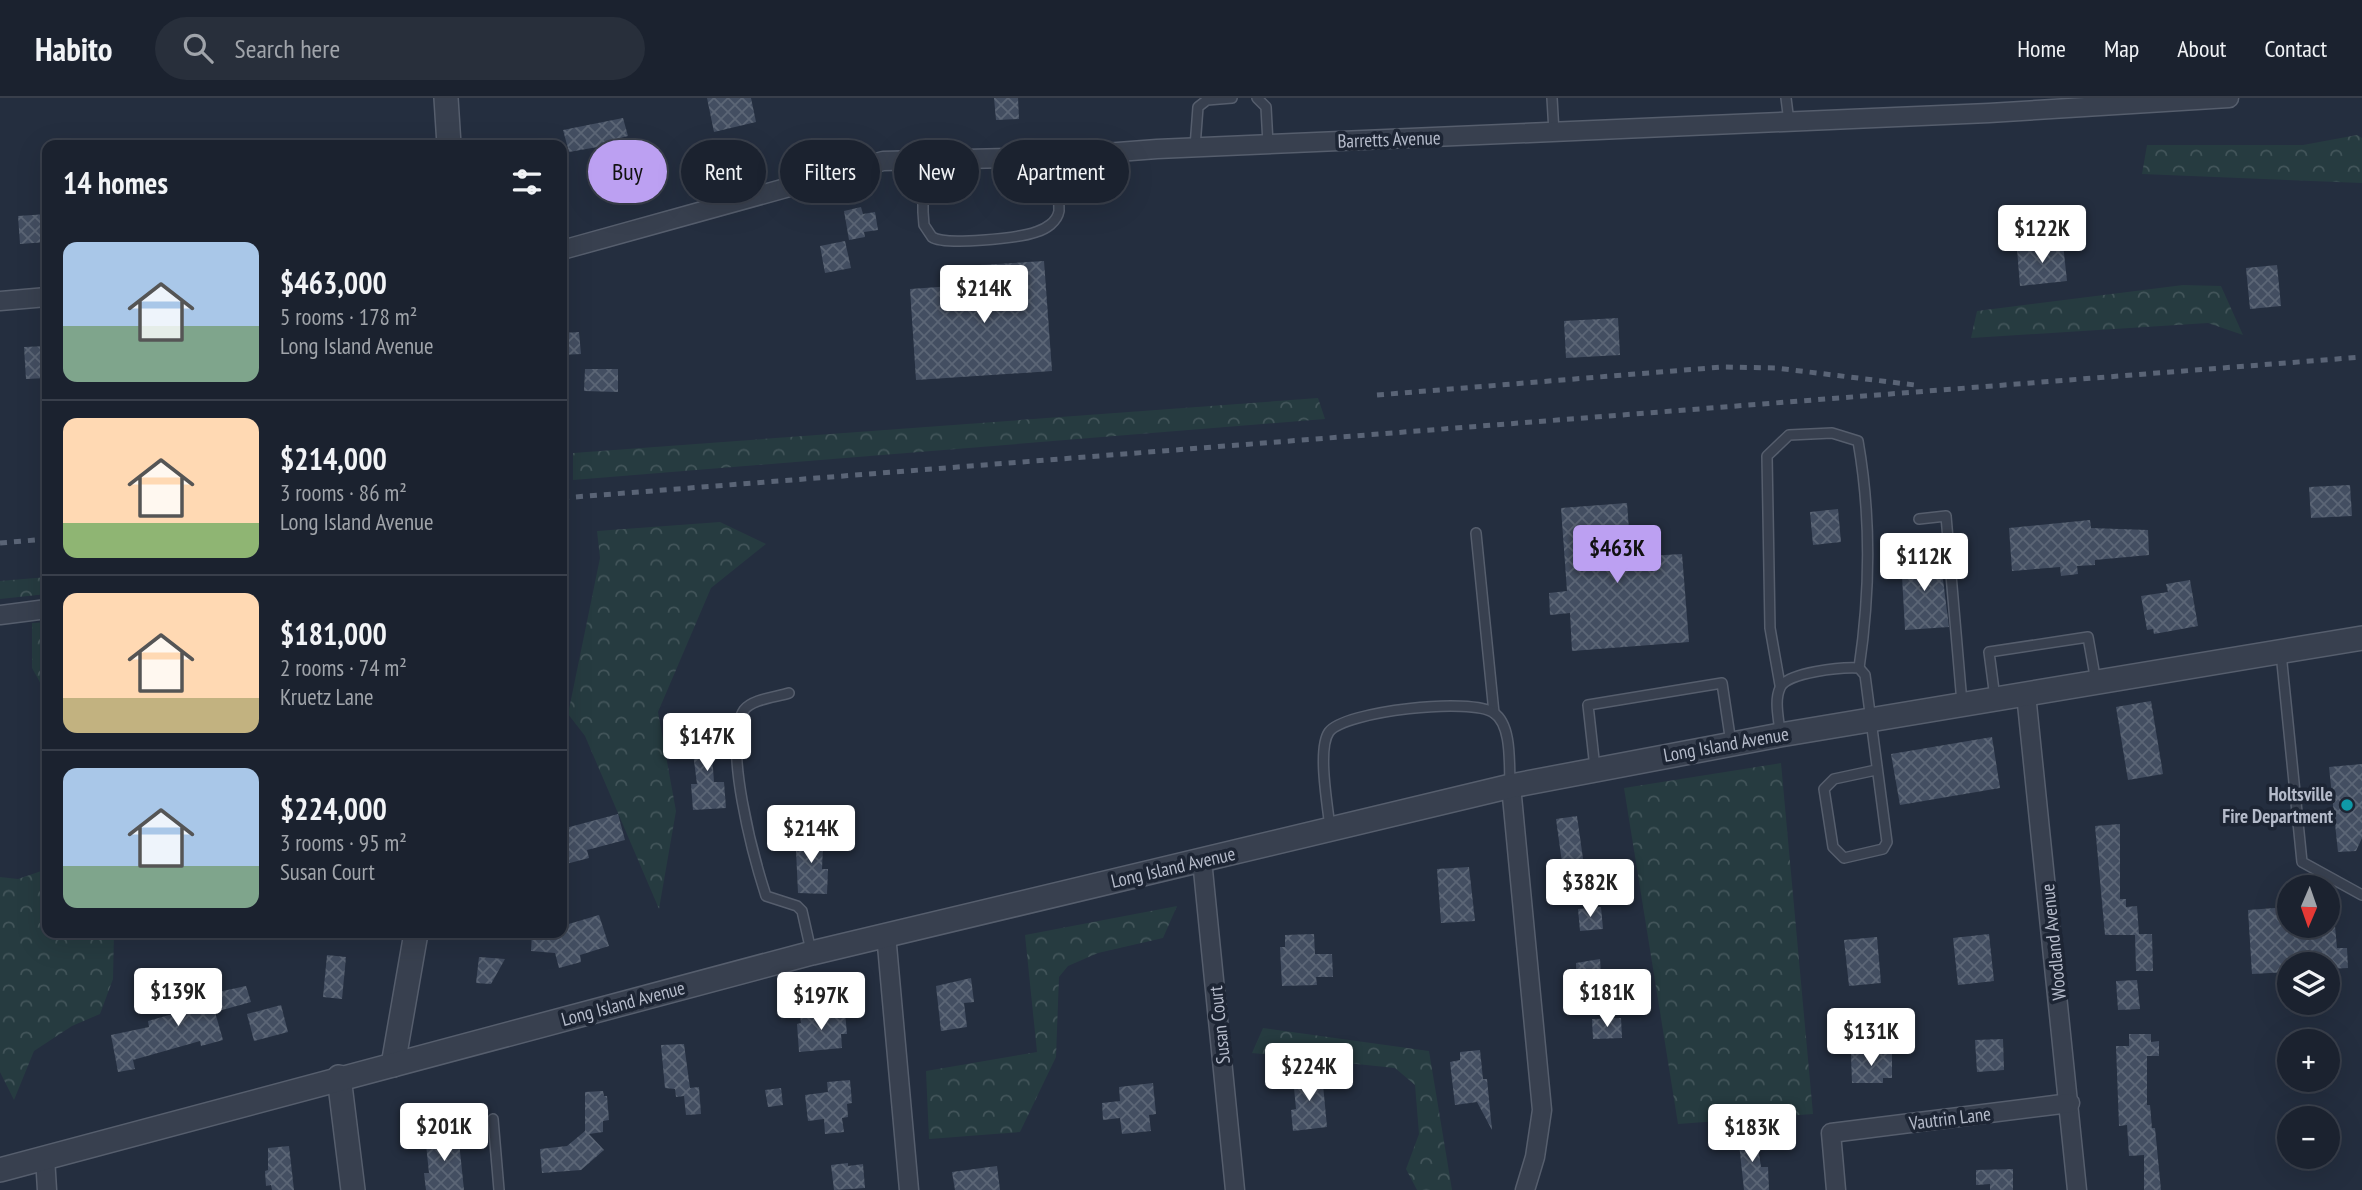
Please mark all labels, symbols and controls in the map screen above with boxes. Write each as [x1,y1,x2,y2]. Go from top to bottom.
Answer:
search box [155,17,645,80]
text: Habito [35,27,113,70]
icon: search [179,29,217,67]
text: Search here [235,32,340,65]
text: Home [2017,33,2066,64]
text: Map [2104,33,2139,64]
text: About [2177,33,2226,64]
text: Contact [2264,33,2327,64]
street label: Barretts Avenue [1337,125,1441,153]
chip: Buy [588,140,667,203]
chip: Rent [681,140,766,203]
chip: Filters [780,140,880,203]
chip: New [894,140,979,203]
chip: Apartment [993,140,1129,203]
text: 14 homes [63,163,168,202]
icon: filters [508,163,546,201]
pin: $122K [1993,206,2091,265]
text: $122K [2014,213,2070,242]
text: $463,000 [280,263,387,302]
pin: $214K [935,266,1033,325]
icon: home [119,270,203,354]
text: $214K [956,273,1012,302]
text: 5 rooms · 178 m² [280,302,417,331]
text: Long Island Avenue [280,331,434,360]
text: $214,000 [280,439,387,478]
icon: home [119,446,203,530]
text: 3 rooms · 86 m² [280,478,407,507]
text: Long Island Avenue [280,507,434,536]
pin: $463K [1568,526,1666,585]
text: $463K [1589,533,1645,562]
pin: $112K [1875,533,1973,593]
text: $112K [1896,541,1952,570]
text: $181,000 [280,614,387,653]
icon: home [119,621,203,705]
text: 2 rooms · 74 m² [280,653,407,682]
text: Kruetz Lane [280,682,374,711]
pin: $147K [658,714,756,773]
text: $147K [679,721,735,750]
street label: Long Island Avenue [1661,721,1791,767]
place label: Holtsville Fire Department [2222,782,2333,828]
text: $224,000 [280,789,387,828]
icon: home [119,796,203,880]
marker: Holtsville Fire Department [2339,797,2355,813]
pin: $214K [762,806,860,865]
text: $214K [783,813,839,842]
text: 3 rooms · 95 m² [280,828,407,857]
street label: Long Island Avenue [1108,841,1238,893]
text: Susan Court [280,857,375,886]
pin: $382K [1541,860,1639,919]
text: $382K [1562,867,1618,896]
north arrow [2277,875,2340,938]
map controls [2277,875,2340,1169]
street label: Woodland Avenue [2035,882,2071,1001]
button: layers [2277,952,2340,1015]
pin: $139K [129,968,227,1028]
pin: $181K [1558,970,1656,1029]
pin: $197K [772,972,870,1032]
street label: Long Island Avenue [559,975,688,1031]
text: $139K [150,976,206,1005]
text: $181K [1579,977,1635,1006]
text: $197K [793,980,849,1009]
street label: Susan Court [1203,984,1235,1065]
pin: $131K [1822,1009,1920,1068]
text: $131K [1843,1016,1899,1045]
button: + [2277,1029,2340,1092]
pin: $224K [1260,1044,1358,1103]
text: $224K [1281,1051,1337,1080]
street label: Vautrin Lane [1907,1101,1992,1135]
pin: $201K [395,1104,493,1163]
pin: $183K [1703,1104,1801,1164]
button: − [2277,1106,2340,1169]
text: $201K [416,1111,472,1140]
text: $183K [1724,1112,1780,1141]

